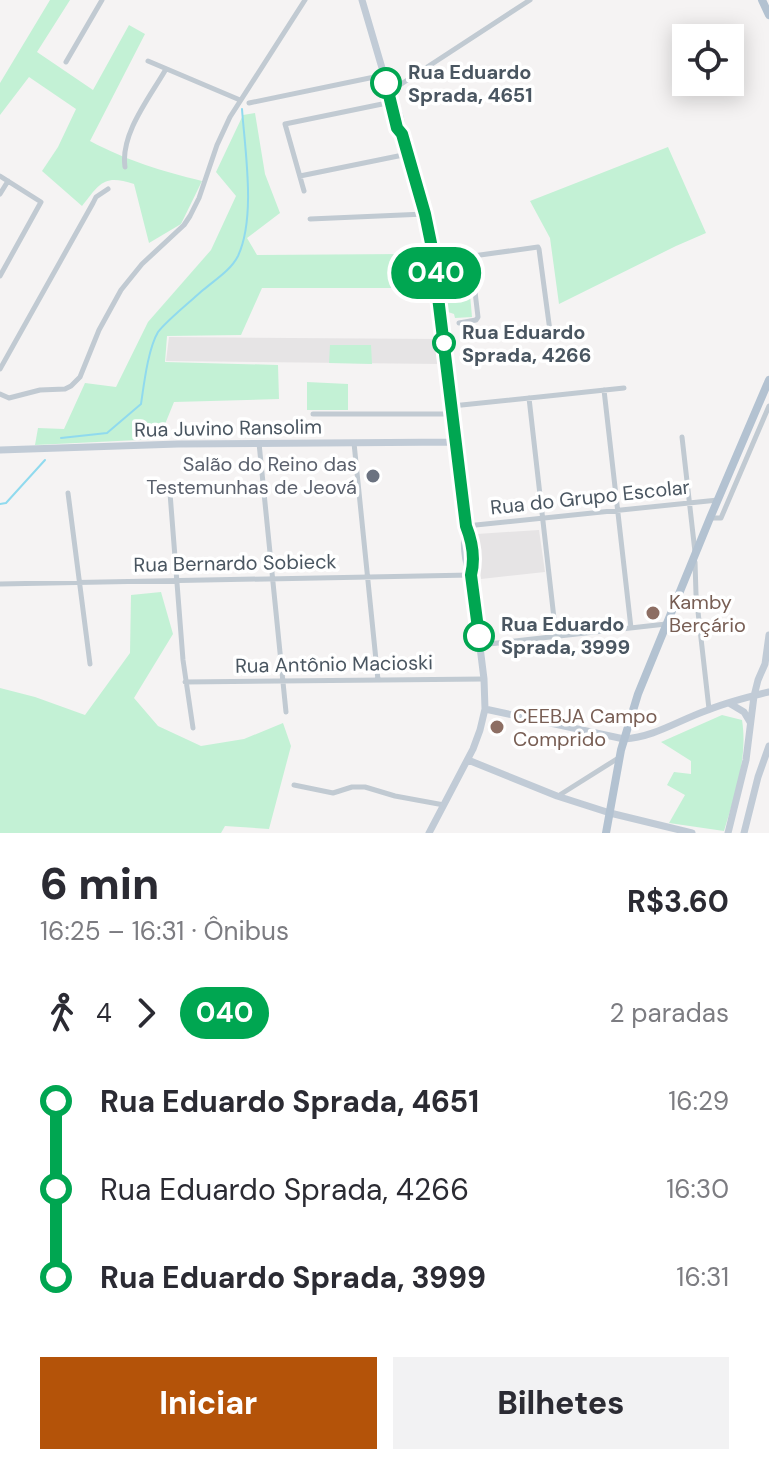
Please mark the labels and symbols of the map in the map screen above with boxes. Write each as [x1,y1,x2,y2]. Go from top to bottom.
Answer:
place label: Rua Eduardo Sprada, 4651 [408,59,533,108]
marker: Rua Eduardo Sprada, 4651 [371,68,401,98]
line badge: 040 [390,247,482,299]
place label: Rua Eduardo Sprada, 4266 [462,319,591,368]
marker: Rua Eduardo Sprada, 4266 [433,332,455,354]
street label: Rua Juvino Ransolim [134,413,322,443]
place label: Salão do Reino das Testemunhas de Jeová [146,451,357,500]
marker: Salão do Reino das Testemunhas de Jeová [364,467,382,485]
street label: Rua do Grupo Escolar [489,474,691,520]
street label: Rua Bernardo Sobieck [133,548,337,578]
place label: Kamby Berçário [669,589,746,638]
marker: Kamby Berçário [644,604,662,622]
place label: Rua Eduardo Sprada, 3999 [501,611,630,660]
marker: Rua Eduardo Sprada, 3999 [464,621,494,651]
street label: Rua Antônio Macioski [235,649,433,679]
place label: CEEBJA Campo Comprido [513,703,657,752]
marker: CEEBJA Campo Comprido [488,718,506,736]

